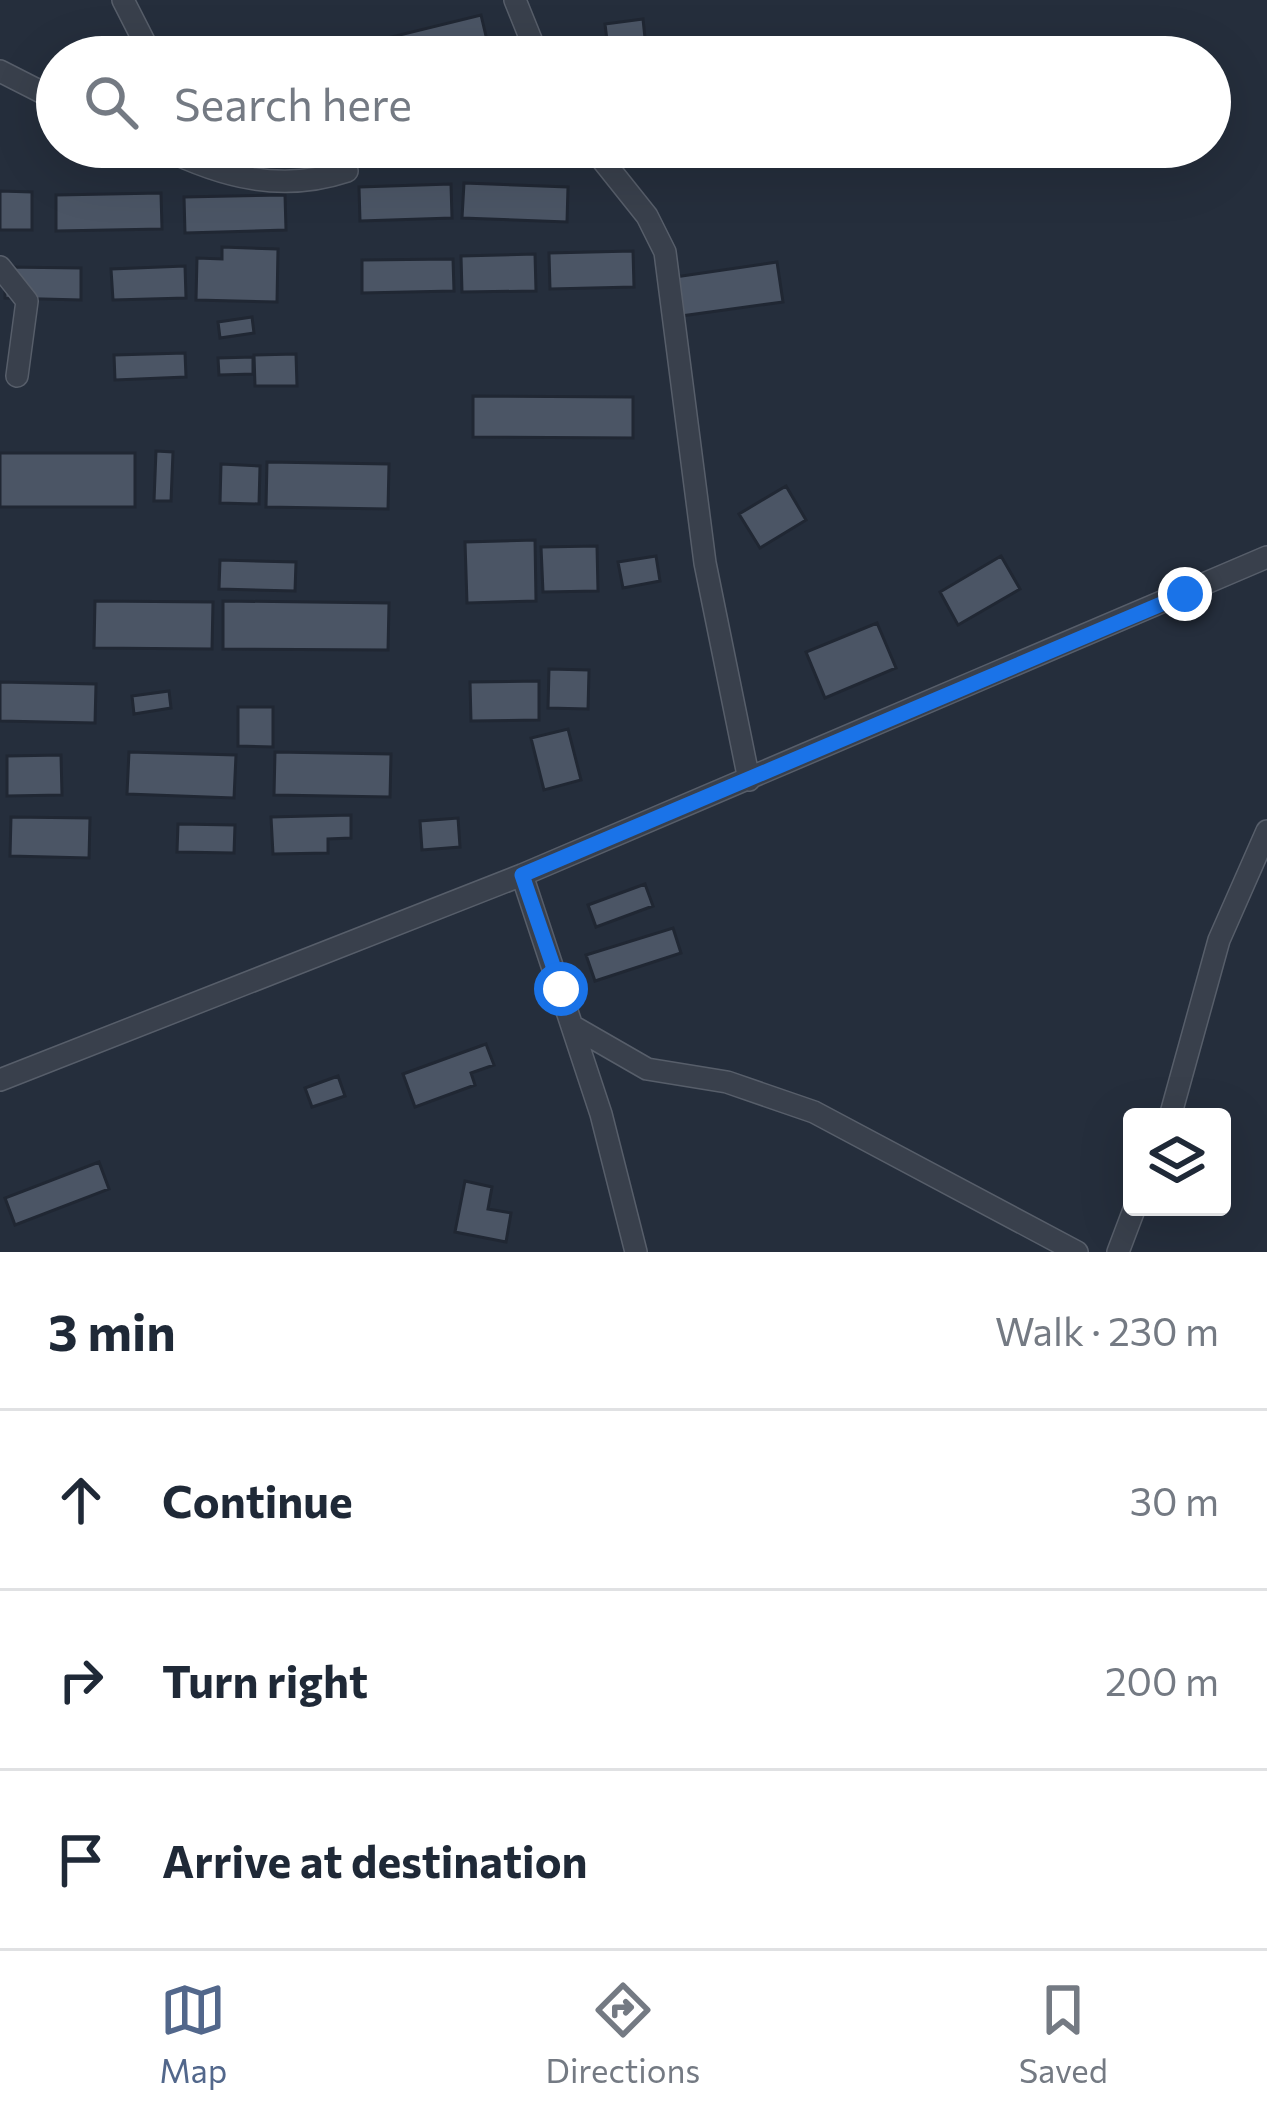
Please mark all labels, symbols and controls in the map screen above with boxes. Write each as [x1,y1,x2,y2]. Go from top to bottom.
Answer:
search box [36,36,1231,168]
icon: search [78,69,144,135]
text: Search here [174,75,412,130]
route end [1158,567,1212,621]
route start [534,962,588,1016]
map controls [1123,1108,1231,1216]
button: layers [1123,1108,1231,1216]
text: 3 min [48,1299,176,1362]
text: Walk · 230 m [995,1306,1219,1354]
icon: ahead [48,1467,114,1533]
text: Continue [162,1472,353,1527]
text: 30 m [1130,1476,1219,1524]
icon: right [48,1647,114,1713]
text: Turn right [162,1652,368,1707]
text: 200 m [1105,1656,1219,1704]
icon: arrive [48,1827,114,1893]
text: Arrive at destination [162,1832,588,1887]
tab: Map [159,1977,227,2090]
tab: Directions [546,1977,700,2090]
tab: Saved [1019,1977,1108,2090]

